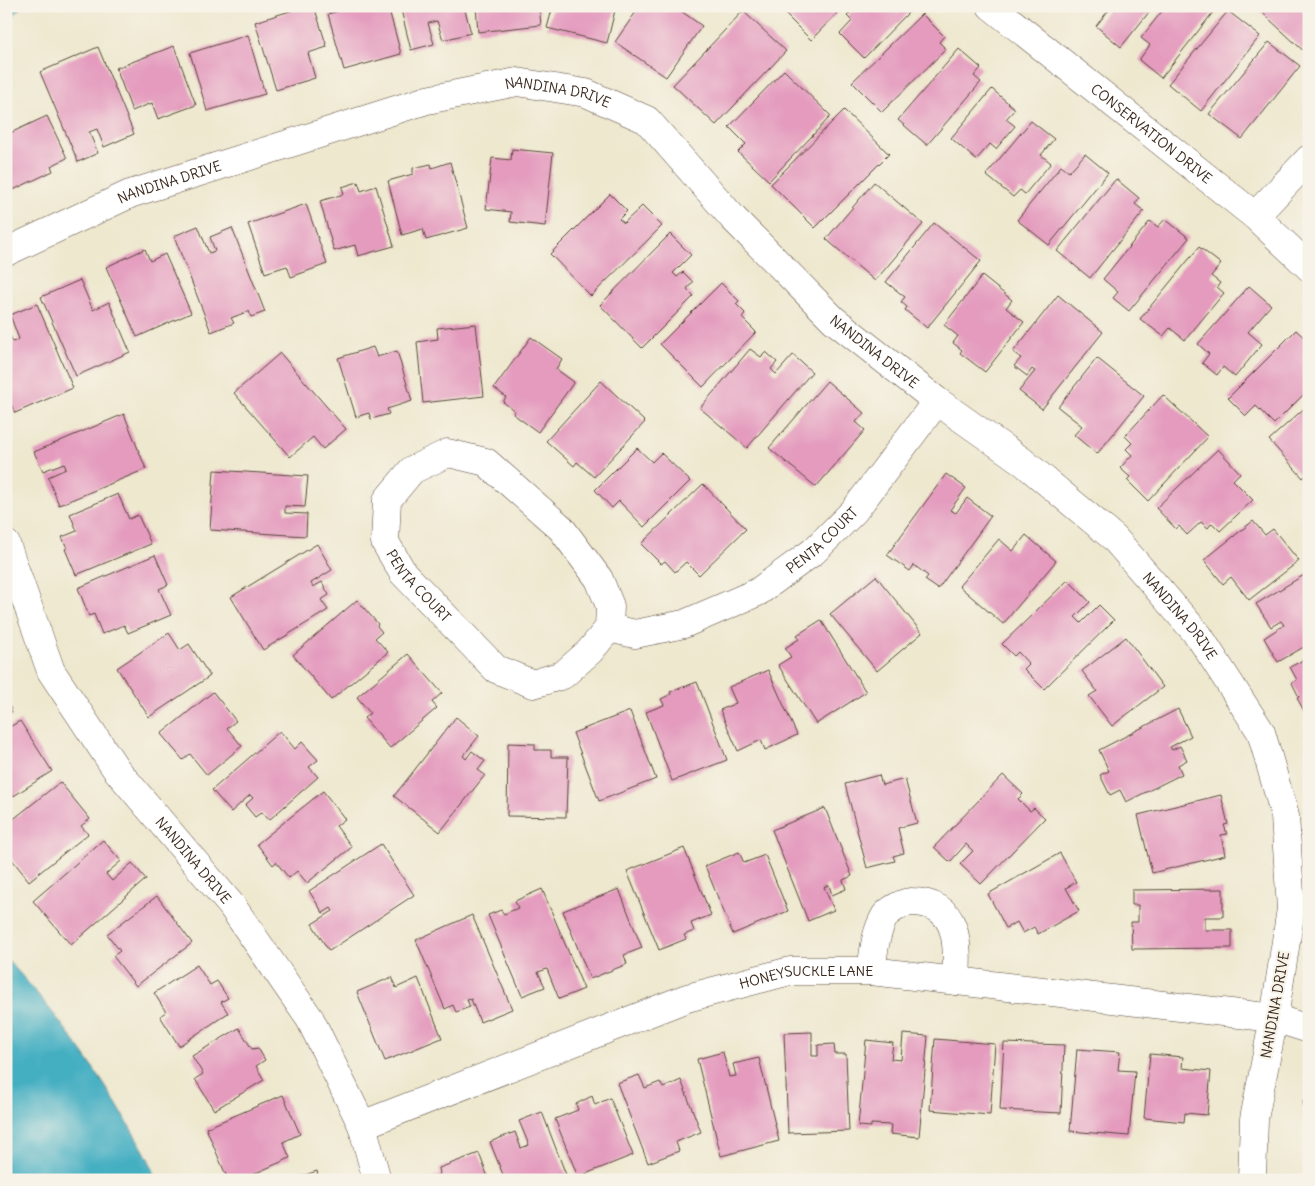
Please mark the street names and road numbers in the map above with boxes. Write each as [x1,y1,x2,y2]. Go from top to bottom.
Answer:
street label: NANDINA DRIVE [503,73,613,112]
street label: CONSERVATION DRIVE [1087,80,1216,187]
street label: NANDINA DRIVE [114,157,223,208]
street label: NANDINA DRIVE [826,311,922,392]
street label: PENTA COURT [783,503,862,577]
street label: PENTA COURT [382,546,455,626]
street label: NANDINA DRIVE [1139,569,1221,663]
street label: NANDINA DRIVE [152,813,235,907]
street label: NANDINA DRIVE [1257,950,1293,1060]
street label: HONEYSUCKLE LANE [737,962,873,993]

